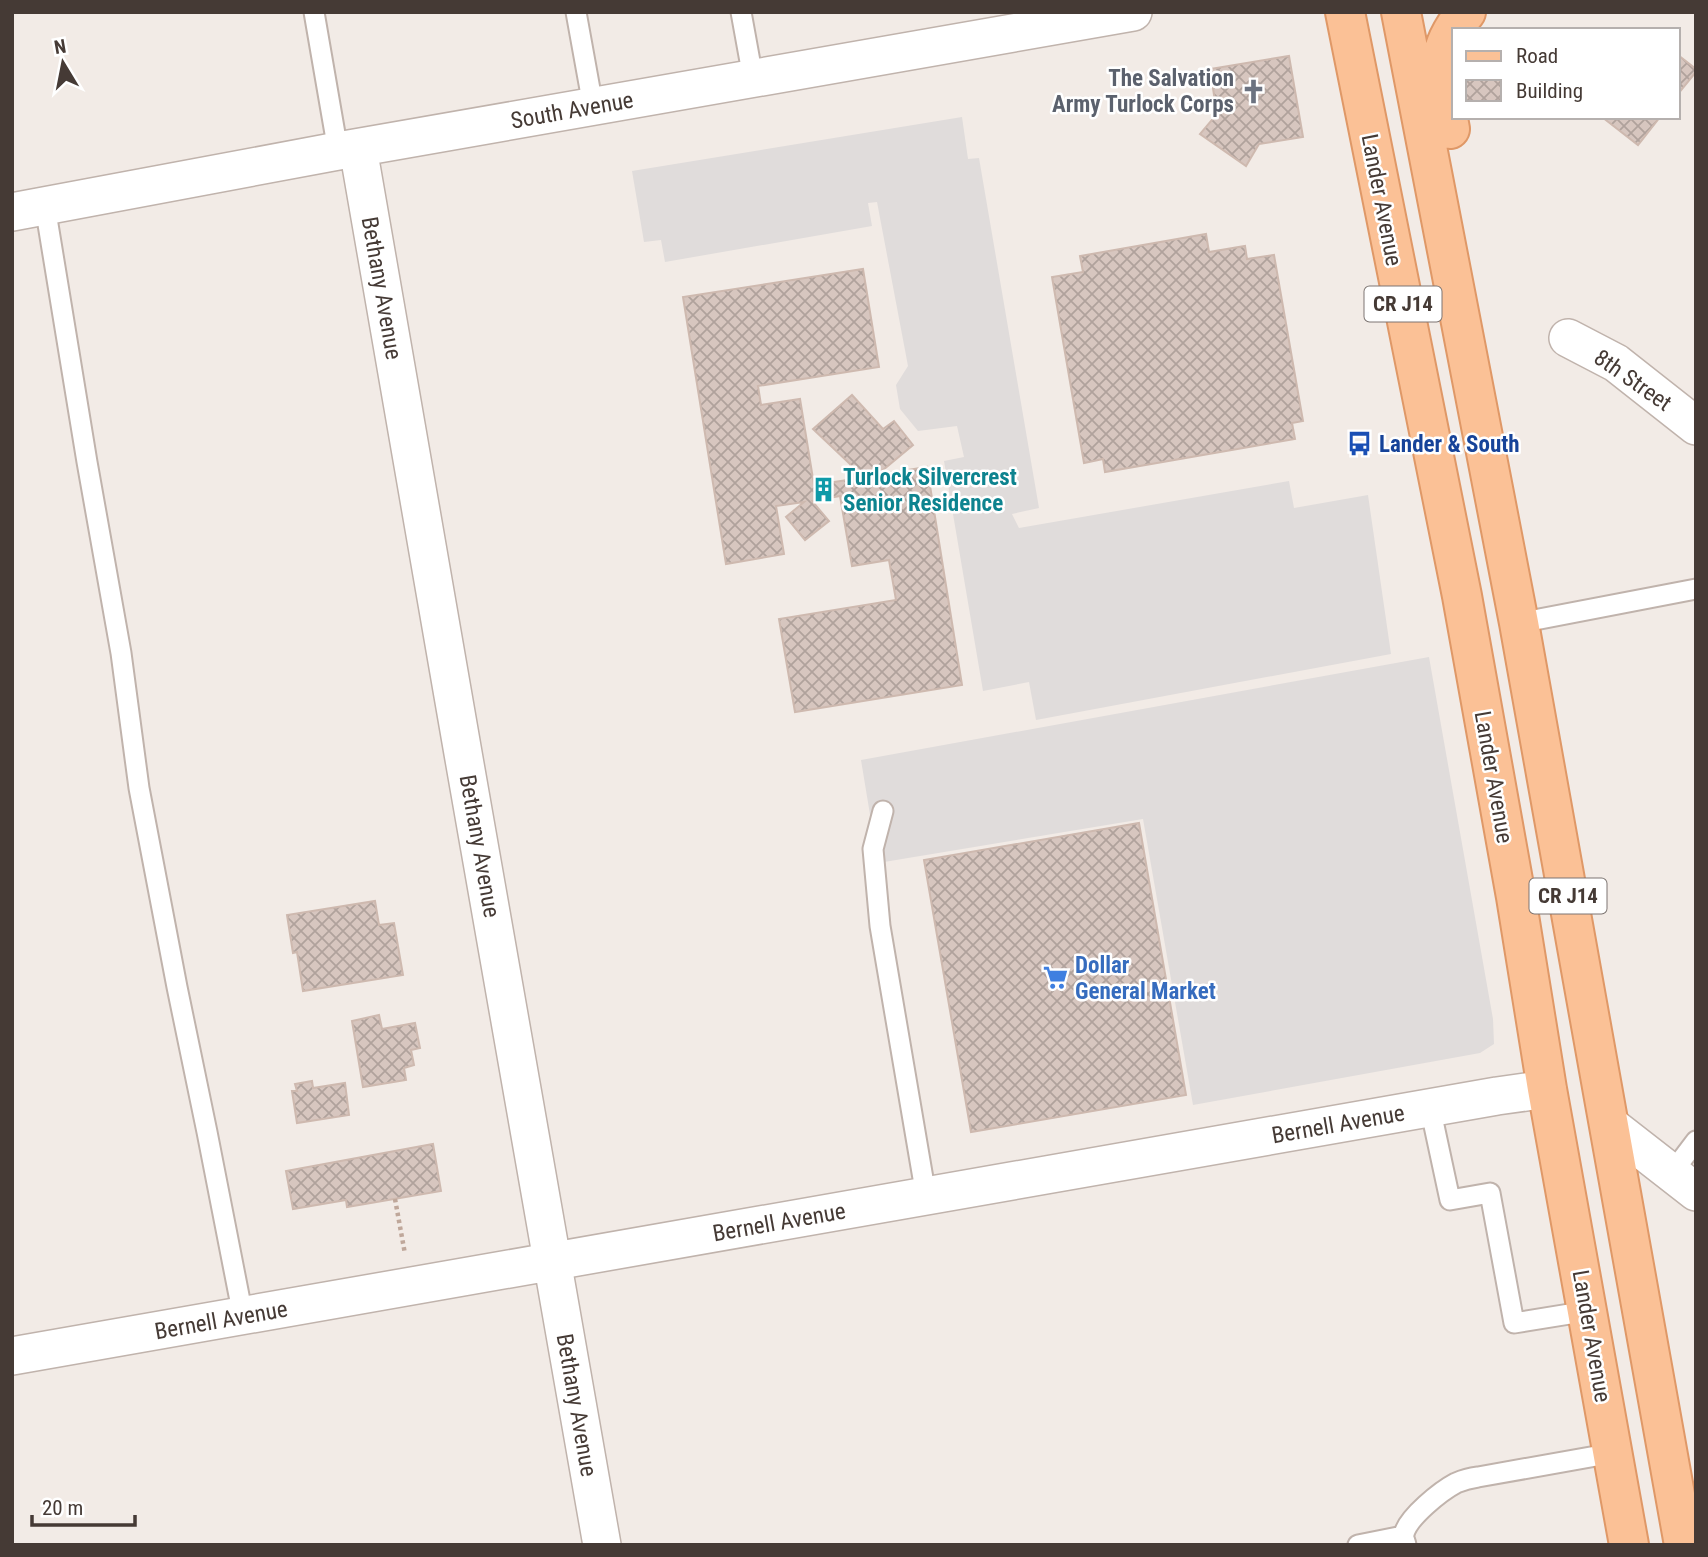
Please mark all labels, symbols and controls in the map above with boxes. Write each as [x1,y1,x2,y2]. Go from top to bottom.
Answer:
north arrow [28,28,98,98]
legend [1452,28,1680,119]
text: N [52,34,68,59]
text: Road [1516,44,1558,68]
place label: The Salvation Army Turlock Corps [1052,65,1234,118]
church icon: The Salvation Army Turlock Corps [1240,77,1268,105]
text: Building [1516,79,1583,103]
street label: South Avenue [509,86,635,135]
street label: Lander Avenue [1355,132,1408,268]
street label: Bethany Avenue [356,215,407,362]
road number: CR J14 [1364,286,1442,322]
street label: 8th Street [1589,344,1677,417]
bus stop icon: Lander & South [1345,430,1373,458]
place label: Lander & South [1379,431,1520,458]
place label: Turlock Silvercrest Senior Residence [843,464,1017,517]
building icon: Turlock Silvercrest Senior Residence [809,476,837,504]
street label: Lander Avenue [1469,709,1518,845]
street label: Bethany Avenue [454,773,505,920]
road number: CR J14 [1530,878,1606,914]
place label: Dollar General Market [1075,952,1216,1005]
supermarket icon: Dollar General Market [1041,964,1069,992]
street label: Bernell Avenue [1270,1100,1407,1149]
street label: Bernell Avenue [711,1198,848,1247]
street label: Lander Avenue [1567,1268,1616,1404]
street label: Bernell Avenue [153,1296,290,1345]
street label: Bethany Avenue [551,1332,602,1479]
scale bar [32,1484,135,1528]
text: 20 m [42,1496,83,1520]

